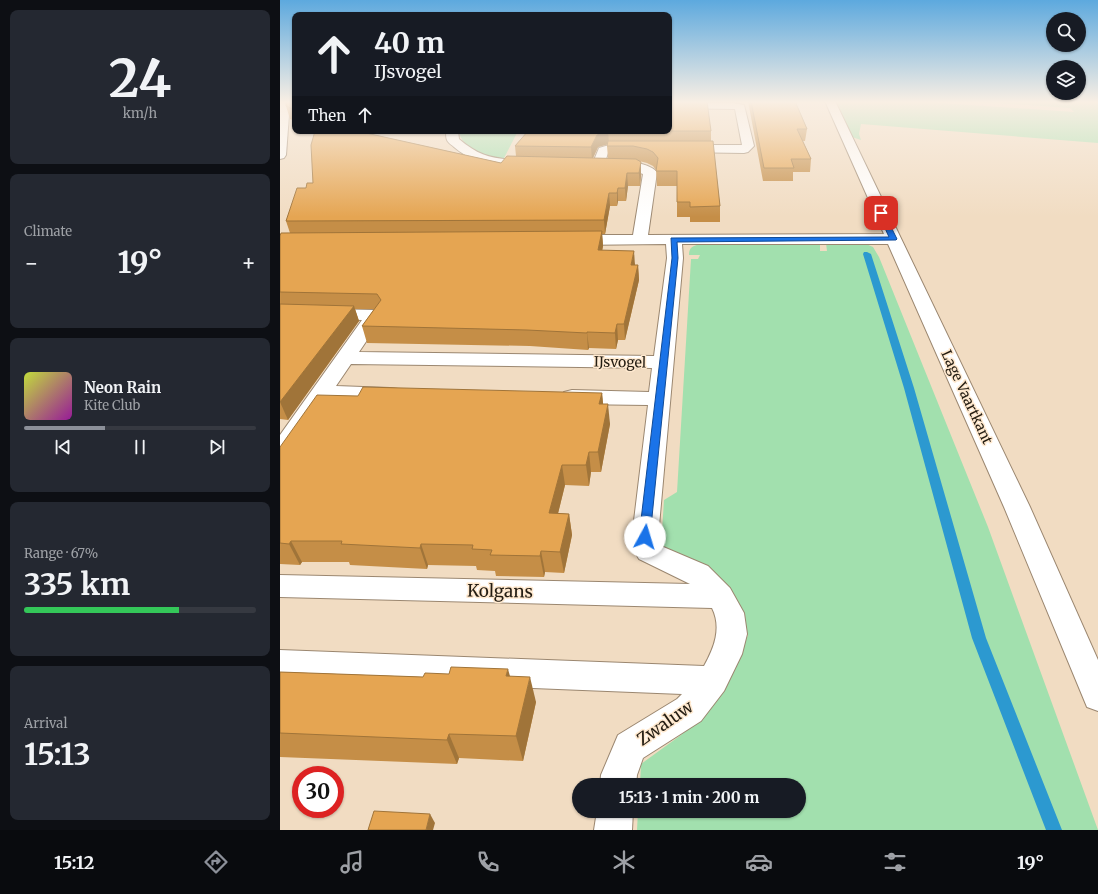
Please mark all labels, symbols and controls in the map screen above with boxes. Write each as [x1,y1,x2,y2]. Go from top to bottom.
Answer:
map controls [1046,12,1086,100]
button: search [1046,12,1086,52]
text: 40 m [374,25,445,61]
icon: ahead [308,28,360,80]
text: 24 [109,46,171,111]
text: IJsvogel [374,60,442,83]
button: layers [1046,60,1086,100]
icon: ahead [354,104,376,126]
text: km/h [123,105,157,122]
text: Then [308,106,346,125]
pin [864,196,898,230]
icon: arrive [870,202,892,224]
text: Climate [24,223,72,240]
text: 19° [118,243,163,281]
text: − [24,249,39,277]
text: + [241,249,256,277]
street label: Lage Vaartkant [937,347,997,447]
street label: IJsvogel [594,353,647,371]
text: Neon Rain [84,378,161,397]
text: Kite Club [84,397,140,414]
icon: previous [52,436,74,458]
icon: pause [129,436,151,458]
icon: next [206,436,228,458]
position arrow [624,516,666,558]
text: Range · 67% [24,545,98,562]
text: 335 km [24,565,130,603]
street label: Kolgans [467,579,533,603]
street label: Zwaluw [633,695,698,750]
text: Arrival [24,715,67,732]
text: 15:13 [24,735,91,773]
speed limit sign: 30 [292,766,344,818]
text: 15:13 · 1 min · 200 m [619,788,759,807]
icon: directions [202,848,230,876]
icon: music [338,848,366,876]
icon: phone [474,848,502,876]
icon: climate [610,848,638,876]
icon: car [745,848,773,876]
icon: filters [881,848,909,876]
text: 15:12 [54,851,94,874]
text: 19° [1017,851,1044,874]

